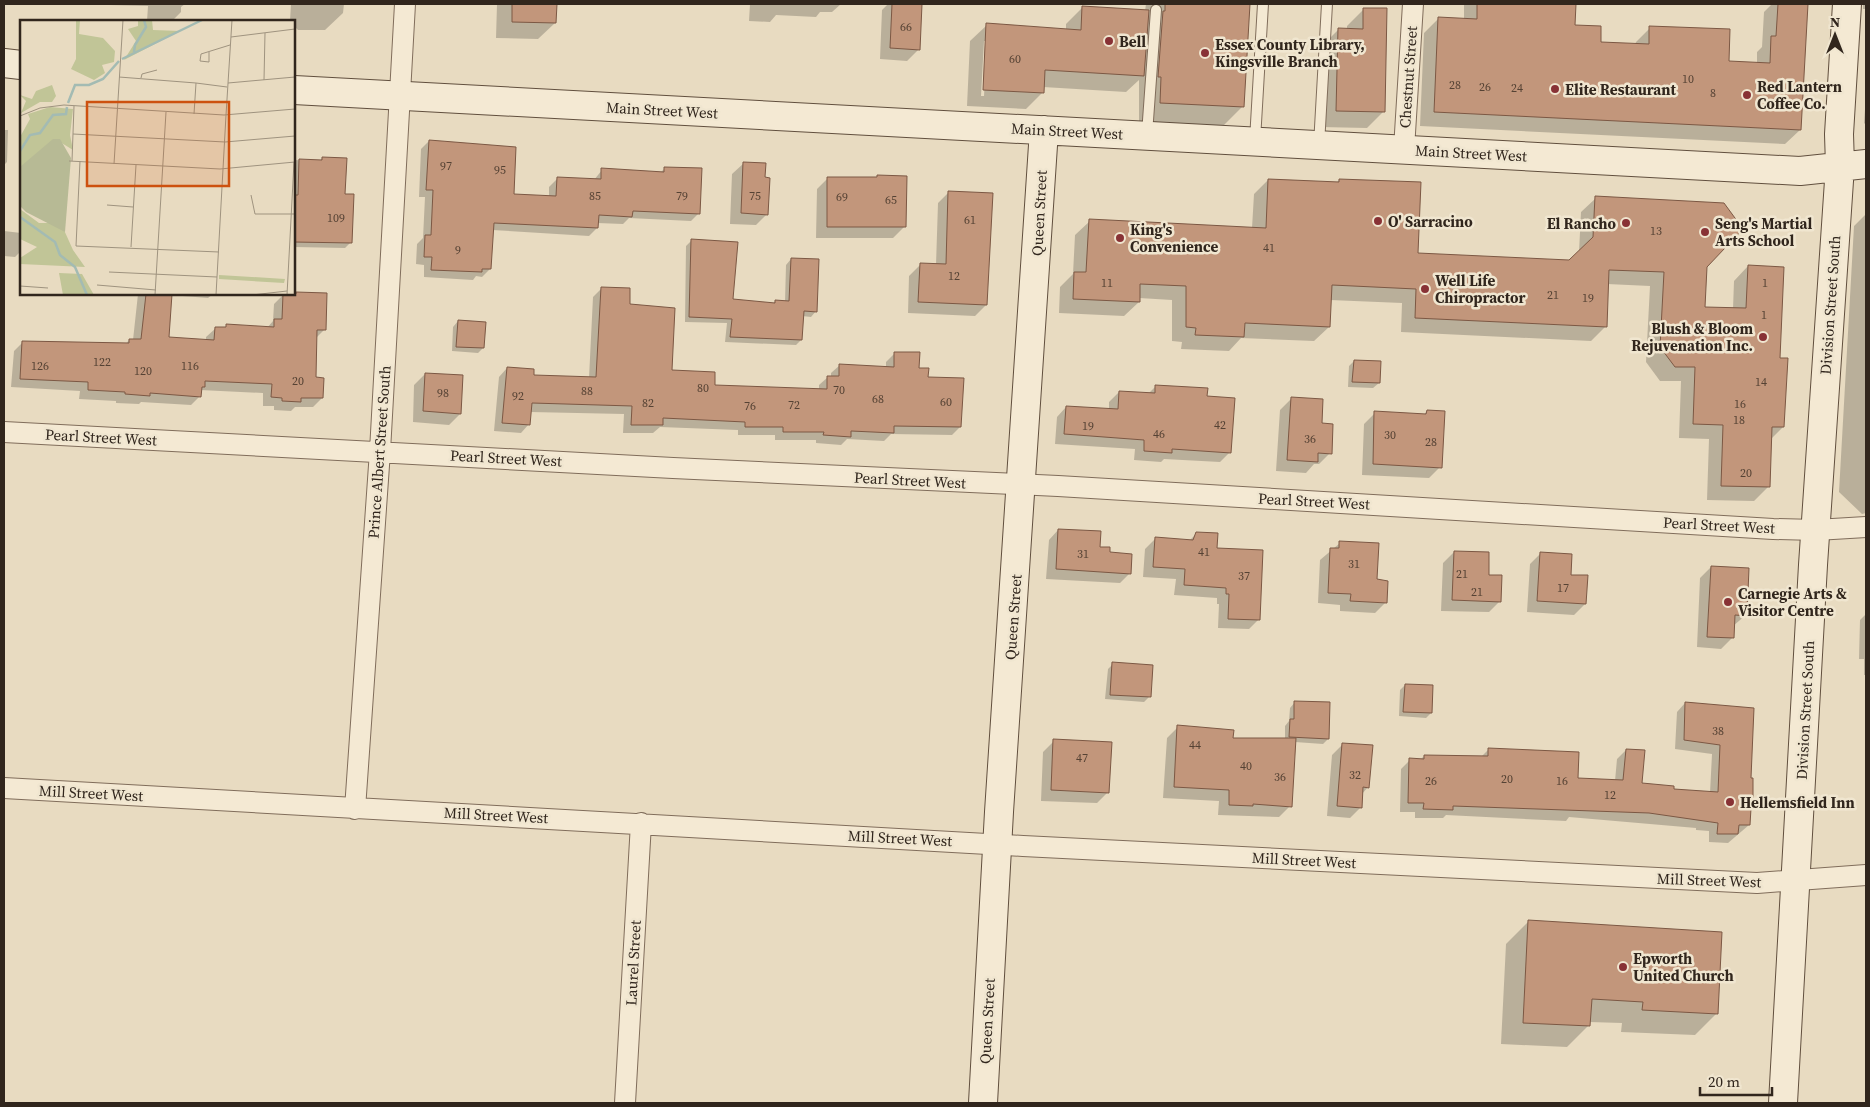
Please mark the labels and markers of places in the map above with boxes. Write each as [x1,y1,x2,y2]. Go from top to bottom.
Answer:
place label: Bell [1119,31,1146,52]
place label: Essex County Library, Kingsville Branch [1215,34,1365,72]
marker: Bell [1103,35,1115,47]
marker: Essex County Library, Kingsville Branch [1199,47,1211,59]
place label: Red Lantern Coffee Co. [1757,76,1842,114]
place label: Elite Restaurant [1565,79,1676,100]
marker: Elite Restaurant [1549,83,1561,95]
marker: Red Lantern Coffee Co. [1741,89,1753,101]
place label: O' Sarracino [1388,211,1473,232]
place label: El Rancho [1547,213,1617,234]
place label: Seng's Martial Arts School [1715,213,1812,251]
marker: O' Sarracino [1372,215,1384,227]
marker: El Rancho [1620,217,1632,229]
place label: King's Convenience [1130,219,1219,257]
marker: Seng's Martial Arts School [1699,226,1711,238]
marker: King's Convenience [1114,232,1126,244]
place label: Well Life Chiropractor [1435,270,1525,308]
marker: Well Life Chiropractor [1419,283,1431,295]
place label: Blush & Bloom Rejuvenation Inc. [1631,318,1753,356]
marker: Blush & Bloom Rejuvenation Inc. [1757,331,1769,343]
place label: Carnegie Arts & Visitor Centre [1738,583,1847,621]
marker: Carnegie Arts & Visitor Centre [1722,596,1734,608]
place label: Hellemsfield Inn [1740,792,1855,813]
marker: Hellemsfield Inn [1724,796,1736,808]
place label: Epworth United Church [1633,948,1734,986]
marker: Epworth United Church [1617,961,1629,973]

